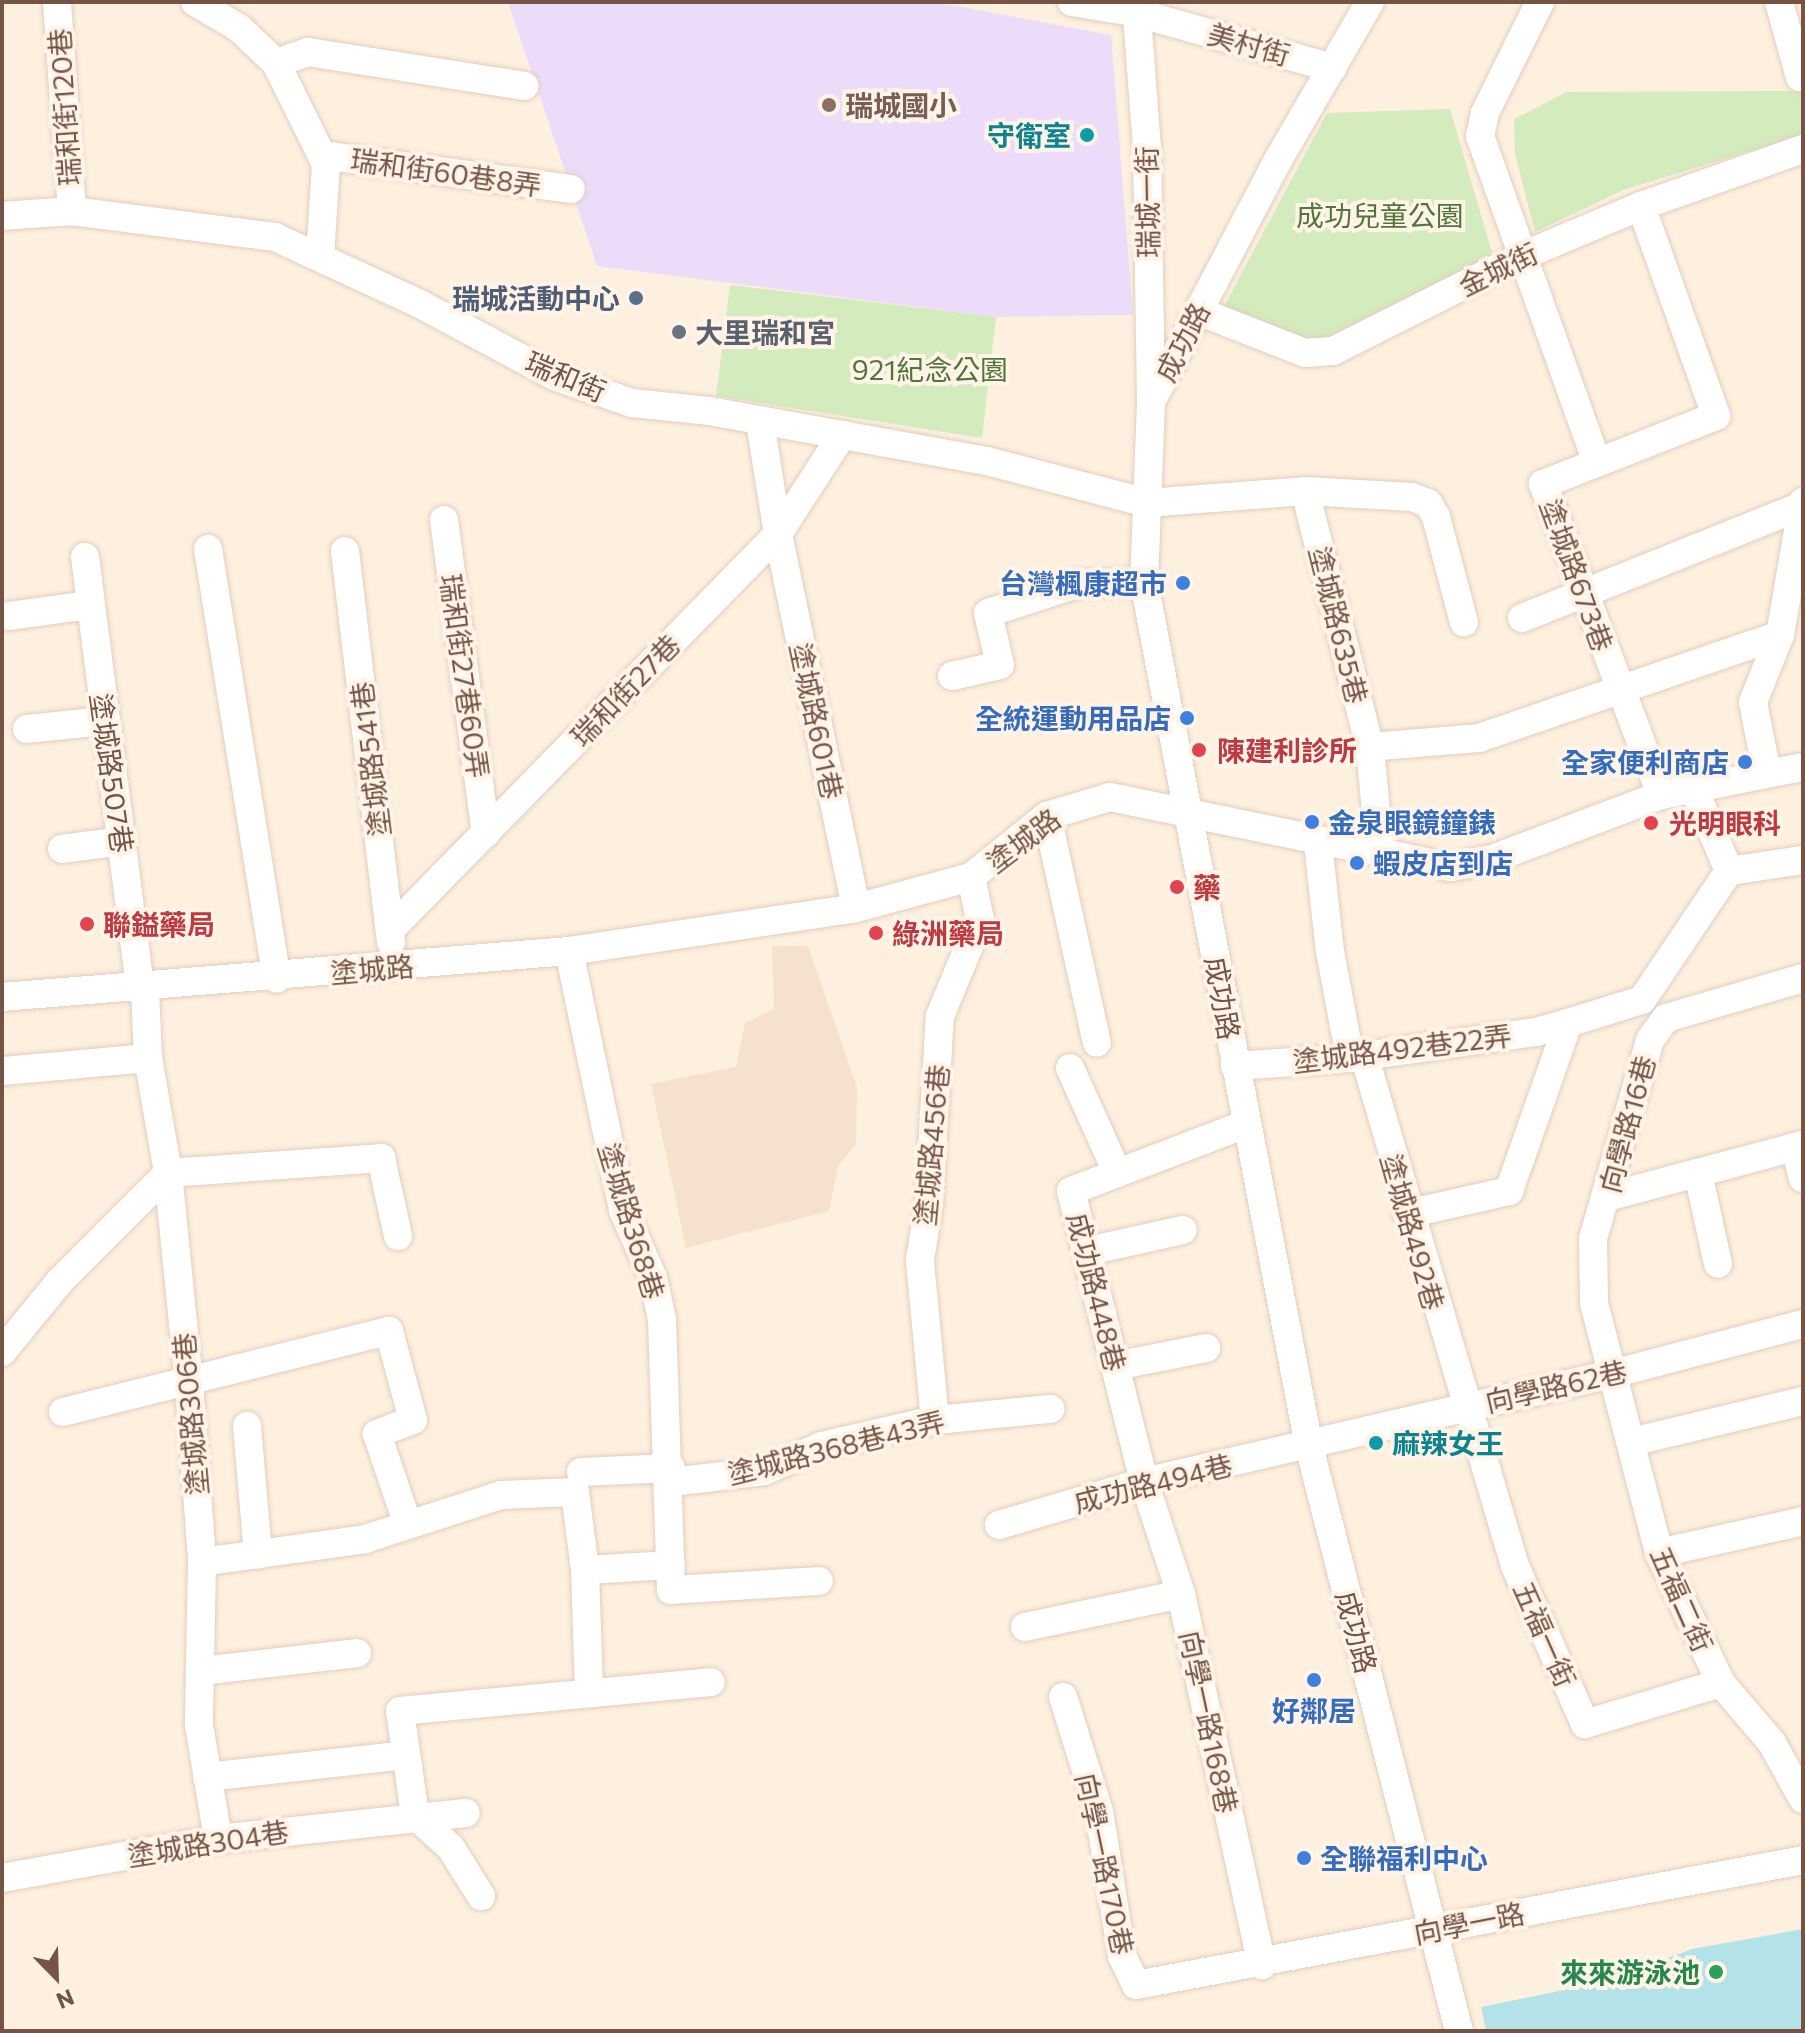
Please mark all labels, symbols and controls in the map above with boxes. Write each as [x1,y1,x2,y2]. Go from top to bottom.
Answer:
street label: 美村街 [1204,16,1294,72]
street label: 瑞和街120巷 [42,27,86,187]
place label: 瑞城國小 [845,88,957,122]
marker: 瑞城國小 [820,96,838,114]
place label: 守衛室 [987,118,1071,152]
marker: 守衛室 [1078,126,1096,144]
street label: 瑞和街60巷8弄 [348,142,544,202]
street label: 瑞城一街 [1129,146,1165,258]
park label: 成功兒童公園 [1296,198,1464,232]
street label: 金城街 [1453,235,1543,303]
place label: 瑞城活動中心 [452,281,620,315]
marker: 瑞城活動中心 [627,289,645,307]
street label: 成功路 [1148,297,1216,387]
place label: 大里瑞和宮 [695,315,835,349]
marker: 大里瑞和宮 [670,323,688,341]
street label: 瑞和街 [521,344,611,408]
park label: 921紀念公園 [852,352,1008,386]
street label: 塗城路673巷 [1534,494,1620,656]
street label: 塗城路635巷 [1303,543,1375,707]
place label: 台灣楓康超市 [999,566,1167,600]
street label: 瑞和街27巷60弄 [434,572,496,780]
marker: 台灣楓康超市 [1174,574,1192,592]
street label: 瑞和街27巷 [564,627,686,753]
street label: 塗城路601巷 [784,640,850,802]
street label: 塗城路541巷 [344,680,396,838]
street label: 塗城路507巷 [84,691,140,855]
place label: 全統運動用品店 [975,701,1171,735]
marker: 全統運動用品店 [1178,709,1196,727]
place label: 陳建利診所 [1217,733,1357,767]
marker: 陳建利診所 [1188,739,1210,761]
place label: 全家便利商店 [1561,745,1729,779]
marker: 全家便利商店 [1736,753,1754,771]
street label: 塗城路 [979,801,1067,879]
place label: 金泉眼鏡鐘錶 [1328,805,1496,839]
place label: 光明眼科 [1669,806,1781,840]
marker: 光明眼科 [1640,812,1662,834]
marker: 金泉眼鏡鐘錶 [1303,813,1321,831]
place label: 蝦皮店到店 [1373,846,1513,880]
marker: 蝦皮店到店 [1348,854,1366,872]
place label: 藥 [1193,870,1221,904]
marker: 藥 [1168,878,1186,896]
place label: 聯鎰藥局 [103,907,215,941]
marker: 聯鎰藥局 [78,915,96,933]
place label: 綠洲藥局 [892,916,1004,950]
marker: 綠洲藥局 [867,924,885,942]
street label: 塗城路 [329,949,415,989]
street label: 成功路 [1199,954,1247,1042]
street label: 塗城路492巷22弄 [1291,1018,1513,1078]
street label: 向學路16巷 [1593,1052,1661,1196]
street label: 塗城路456巷 [907,1063,955,1227]
street label: 塗城路368巷 [592,1139,672,1303]
street label: 塗城路492巷 [1375,1150,1451,1314]
street label: 成功路448巷 [1061,1209,1133,1375]
street label: 塗城路306巷 [166,1331,214,1497]
street label: 向學路62巷 [1482,1353,1630,1419]
street label: 塗城路368巷43弄 [724,1404,948,1490]
place label: 麻辣女王 [1392,1426,1504,1460]
marker: 麻辣女王 [1367,1434,1385,1452]
street label: 成功路494巷 [1070,1447,1236,1519]
street label: 五福二街 [1644,1541,1720,1657]
street label: 五福一街 [1507,1576,1583,1692]
street label: 成功路 [1330,1587,1384,1677]
street label: 向學一路168巷 [1173,1628,1245,1816]
marker: 好鄰居 [1305,1671,1323,1689]
place label: 好鄰居 [1272,1693,1356,1727]
street label: 向學一路170巷 [1069,1770,1141,1958]
street label: 塗城路304巷 [125,1814,291,1872]
place label: 全聯福利中心 [1320,1841,1488,1875]
marker: 全聯福利中心 [1295,1849,1313,1867]
street label: 向學一路 [1411,1896,1527,1950]
north arrow [16,1937,96,2017]
place label: 來來游泳池 [1560,1955,1700,1989]
marker: 來來游泳池 [1707,1963,1725,1981]
text: N [53,1984,78,2015]

